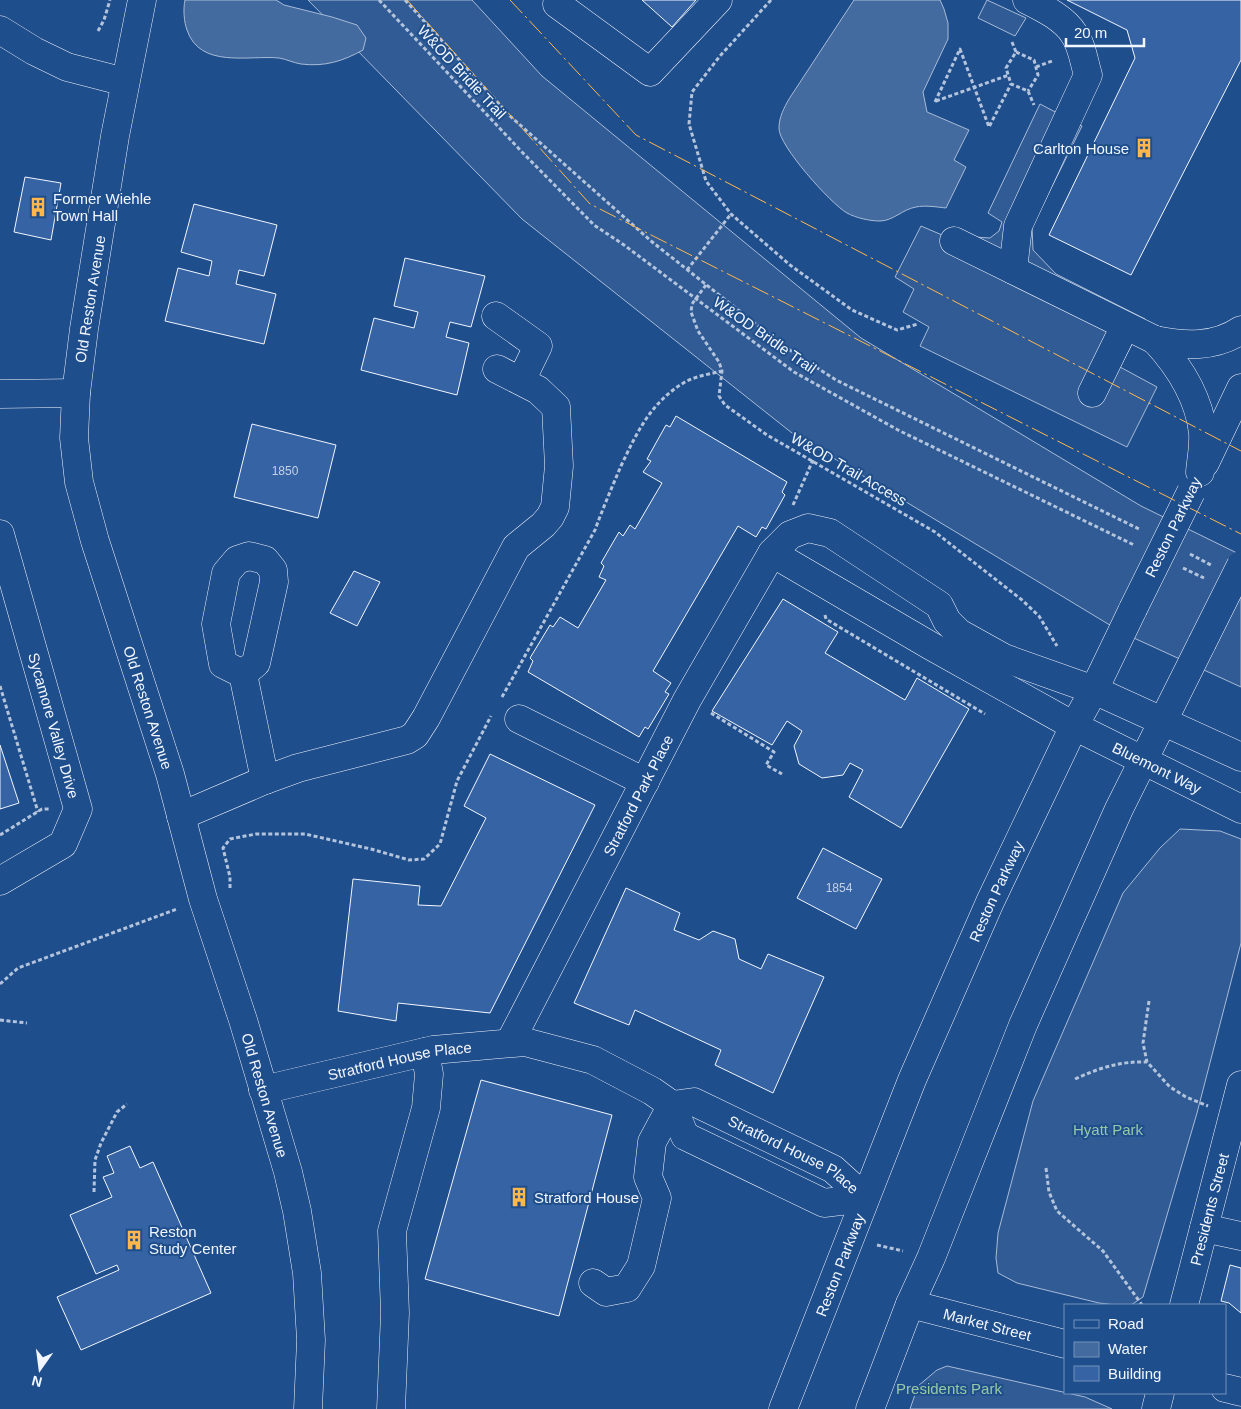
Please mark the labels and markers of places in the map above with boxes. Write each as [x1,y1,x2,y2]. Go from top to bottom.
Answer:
building icon: Carlton House [1133,137,1155,159]
place label: Carlton House [1033,140,1129,157]
place label: Former Wiehle Town Hall [53,190,151,224]
building icon: Former Wiehle Town Hall [27,196,49,218]
building icon: Stratford House [508,1186,530,1208]
place label: Stratford House [534,1189,639,1206]
place label: Reston Study Center [149,1223,237,1257]
building icon: Reston Study Center [123,1229,145,1251]

